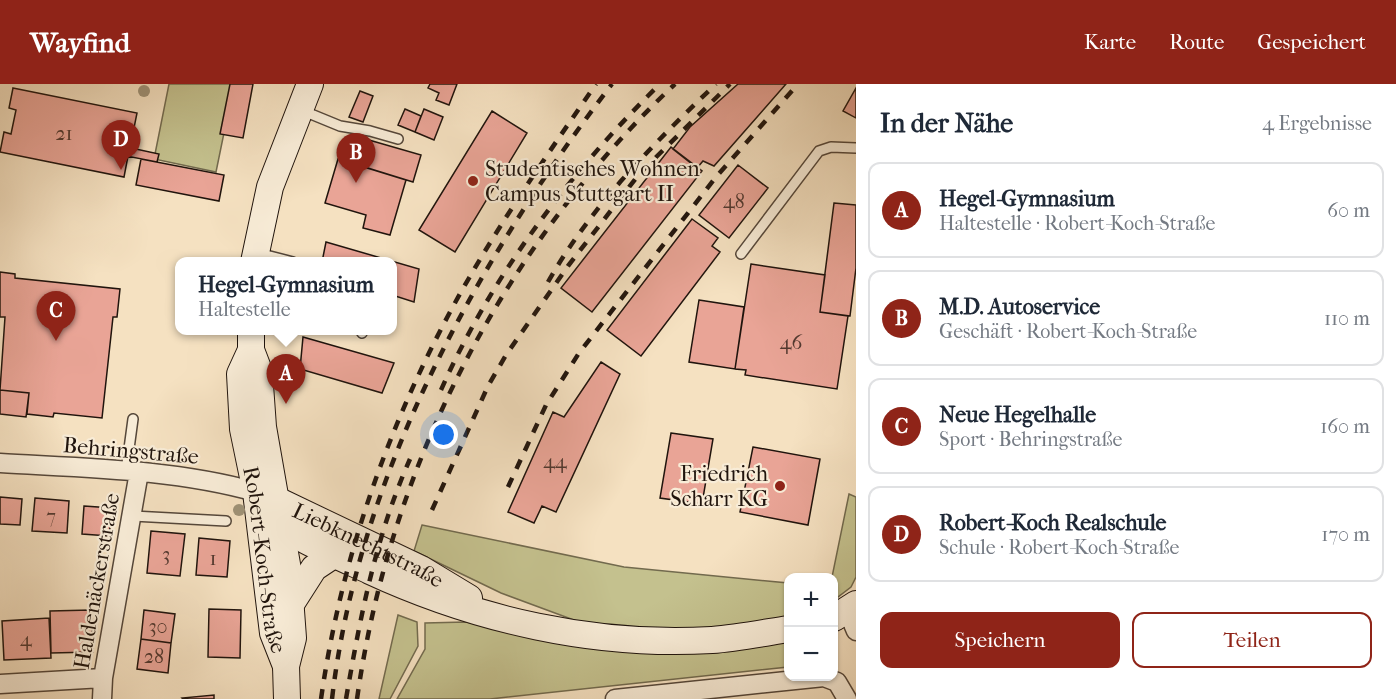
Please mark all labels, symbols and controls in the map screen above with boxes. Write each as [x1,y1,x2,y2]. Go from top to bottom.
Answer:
text: Wayfind [30,26,130,59]
text: Karte [1084,30,1136,54]
text: Route [1169,30,1224,54]
text: Gespeichert [1257,30,1366,54]
text: In der Nähe [880,108,1013,139]
text: 4 Ergebnisse [1262,112,1372,135]
pin: D [102,120,140,170]
house number: 21 [55,122,73,145]
pin: B [336,134,376,183]
place label: Studentisches Wohnen Campus Stuttgart II [485,156,700,207]
marker: Studentisches Wohnen Campus Stuttgart II [466,174,480,188]
text: Hegel-Gymnasium [939,186,1115,212]
house number: 48 [723,190,745,213]
text: A [895,199,908,222]
text: 60 m [1327,199,1370,222]
text: Haltestelle · Robert-Koch-Straße [939,212,1215,235]
popup [175,257,397,335]
text: Hegel-Gymnasium [198,272,374,298]
pin: C [36,292,76,341]
text: M.D. Autoservice [939,294,1100,320]
text: Haltestelle [198,298,291,321]
text: B [895,307,908,330]
text: 110 m [1324,307,1370,330]
text: Geschäft · Robert-Koch-Straße [939,320,1197,343]
house number: 46 [780,331,802,354]
pin: A [266,354,306,404]
text: Neue Hegelhalle [939,402,1096,428]
text: C [895,415,908,438]
text: 160 m [1320,415,1370,438]
your location [429,420,458,449]
text: Sport · Behringstraße [939,428,1122,451]
street label: Behringstraße [62,432,200,470]
house number: 44 [543,450,568,473]
place label: Friedrich Scharr KG [670,461,769,512]
street label: Robert-Koch-Straße [237,464,292,657]
marker: Friedrich Scharr KG [773,479,787,493]
street label: Haldenäckerstraße [69,491,125,671]
street label: Liebknechtstraße [288,498,448,594]
house number: 7 [46,505,56,528]
text: Robert-Koch Realschule [939,510,1167,536]
text: D [894,523,909,546]
text: 170 m [1321,523,1370,546]
text: Schule · Robert-Koch-Straße [939,536,1179,559]
house number: 3 [162,543,170,566]
house number: 1 [209,547,217,570]
map controls [784,573,838,681]
button: + [784,573,838,627]
button: Speichern [880,612,1120,668]
button: Teilen [1132,612,1372,668]
house number: 30 [148,615,168,638]
button: − [784,627,838,681]
house number: 4 [20,628,33,651]
house number: 28 [144,645,164,668]

